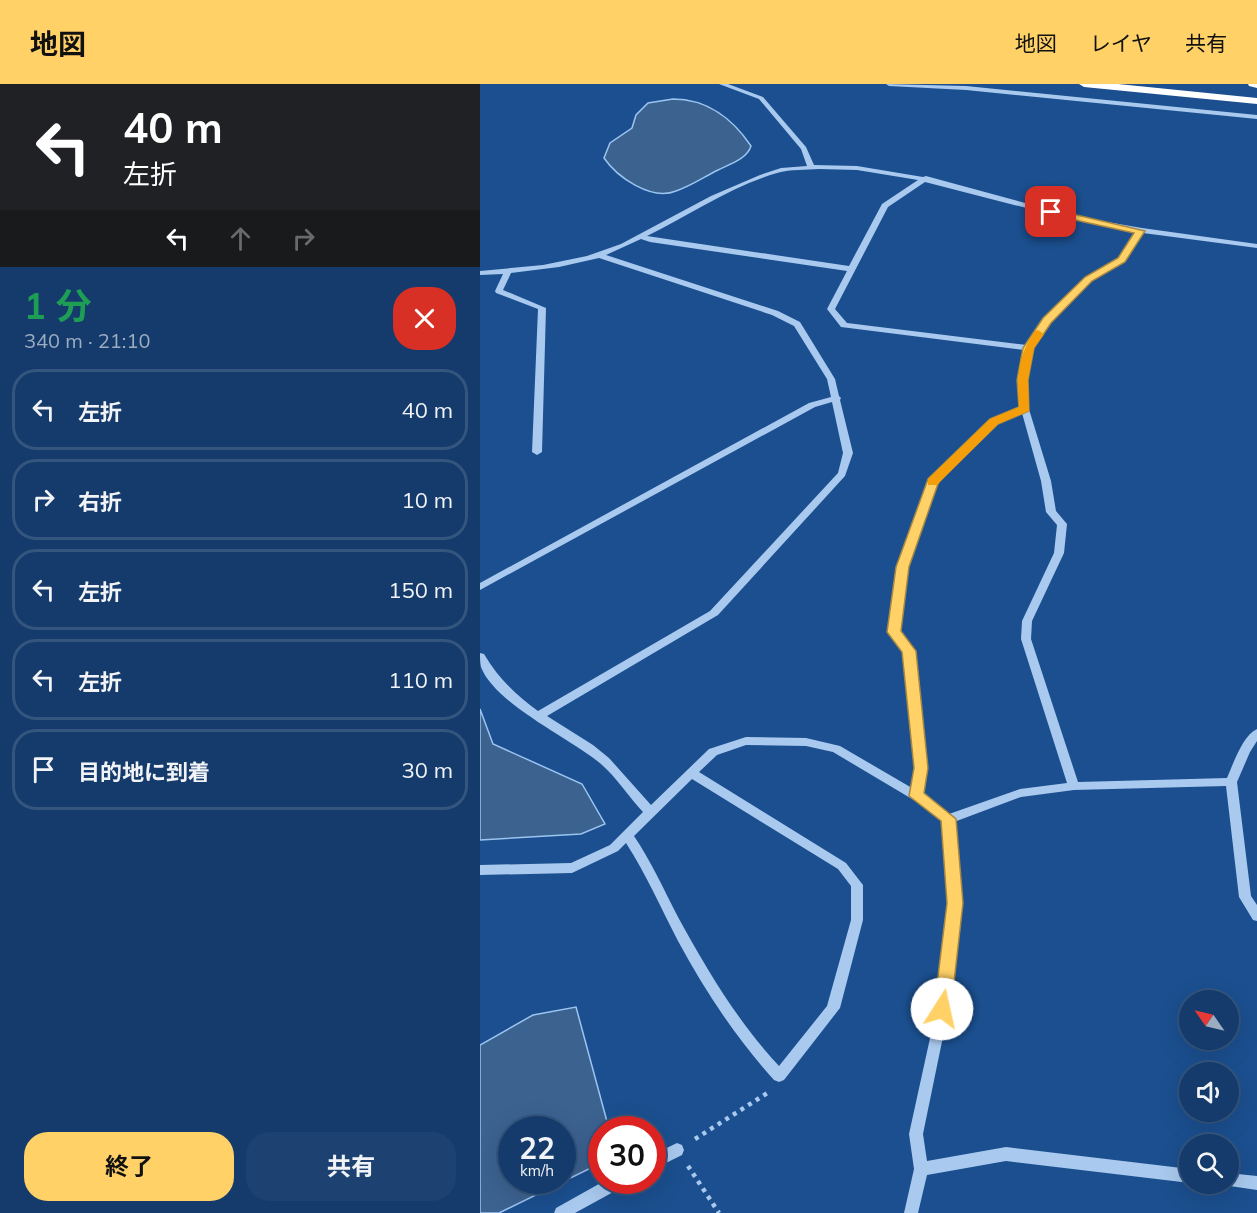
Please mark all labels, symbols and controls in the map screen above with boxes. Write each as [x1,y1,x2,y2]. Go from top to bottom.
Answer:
text: 地図 [30,26,86,61]
text: 地図 [1015,30,1057,56]
text: レイヤ [1090,30,1152,56]
text: 共有 [1185,30,1227,56]
text: 40 m [123,101,223,154]
icon: left [24,108,102,186]
text: 左折 [123,157,177,191]
pin [1025,186,1076,237]
icon: arrive [1034,195,1067,228]
icon: left [161,222,194,255]
icon: ahead [224,222,257,255]
icon: right [287,222,320,255]
text: 1 分 [24,283,91,328]
button: close [393,287,456,350]
text: 340 m · 21:10 [24,328,150,353]
icon: left [27,393,60,426]
text: 40 m [402,396,453,424]
text: 左折 [78,398,122,426]
icon: right [27,483,60,516]
text: 10 m [402,486,453,514]
text: 右折 [78,488,122,516]
icon: left [27,573,60,606]
text: 150 m [388,576,453,604]
text: 左折 [78,578,122,606]
icon: left [27,663,60,696]
text: 110 m [388,666,453,694]
text: 左折 [78,668,122,696]
icon: arrive [27,753,60,786]
text: 30 m [402,756,453,784]
text: 目的地に到着 [78,758,210,786]
position arrow [910,977,974,1041]
north arrow [1179,990,1239,1050]
map controls [1179,990,1239,1194]
button: sound [1179,1062,1239,1122]
speed limit sign: 30 [588,1116,666,1194]
text: 22 [519,1129,555,1167]
button: 終了 [24,1132,234,1201]
button: 共有 [246,1132,456,1201]
button: search [1179,1134,1239,1194]
text: km/h [520,1161,554,1180]

